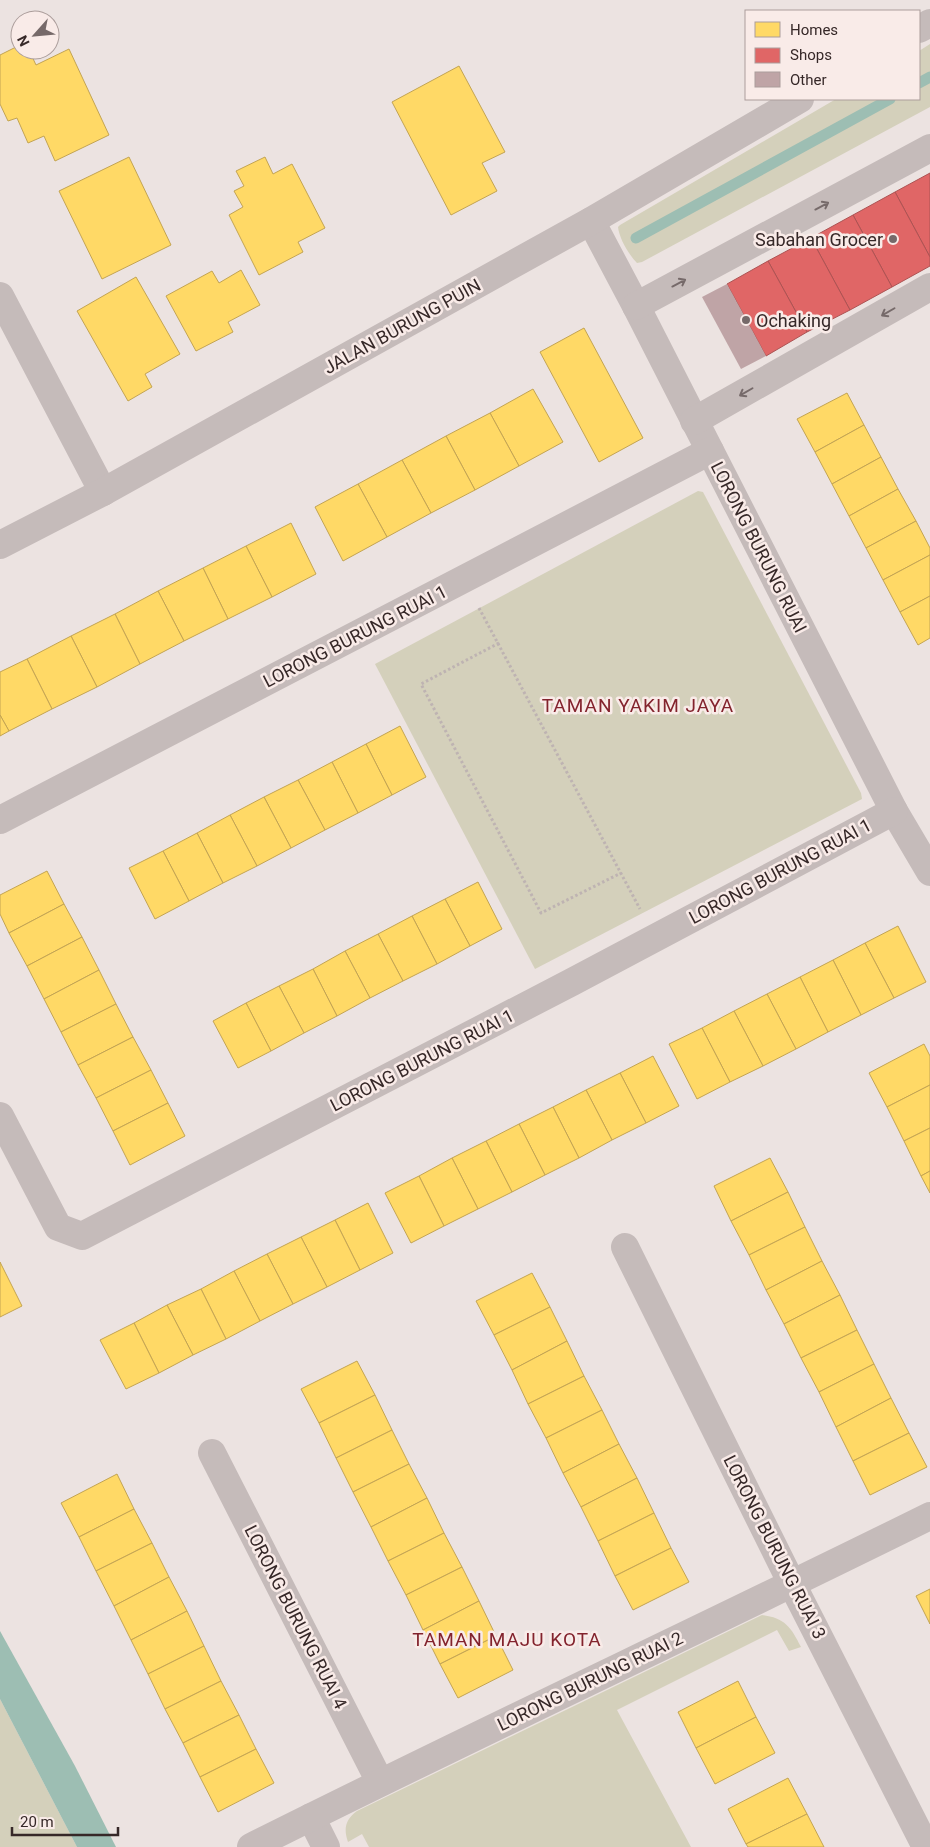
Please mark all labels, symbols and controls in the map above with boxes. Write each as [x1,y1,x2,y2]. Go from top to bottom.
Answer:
north arrow [10,10,60,60]
legend [745,10,920,100]
text: Homes [790,21,838,39]
text: N [14,33,33,49]
text: Shops [790,46,832,64]
text: Other [790,71,827,89]
one-way arrow [815,201,830,211]
place label: Sabahan Grocer [755,229,883,250]
marker: Sabahan Grocer [887,233,899,245]
street label: JALAN BURUNG PUIN [320,274,484,378]
one-way arrow [672,278,687,288]
one-way arrow [881,307,895,317]
place label: Ochaking [756,310,831,331]
marker: Ochaking [740,314,752,326]
one-way arrow [740,387,754,397]
street label: LORONG BURUNG RUAI [707,458,811,636]
street label: LORONG BURUNG RUAI 1 [260,580,450,692]
district label: TAMAN YAKIM JAYA [542,694,734,717]
street label: LORONG BURUNG RUAI 1 [685,814,875,928]
street label: LORONG BURUNG RUAI 1 [327,1004,517,1116]
street label: LORONG BURUNG RUAI 3 [719,1452,831,1642]
street label: LORONG BURUNG RUAI 4 [240,1522,352,1712]
street label: LORONG BURUNG RUAI 2 [494,1627,686,1735]
district label: TAMAN MAJU KOTA [412,1628,602,1651]
scale bar [12,1804,119,1836]
text: 20 m [20,1813,54,1831]

